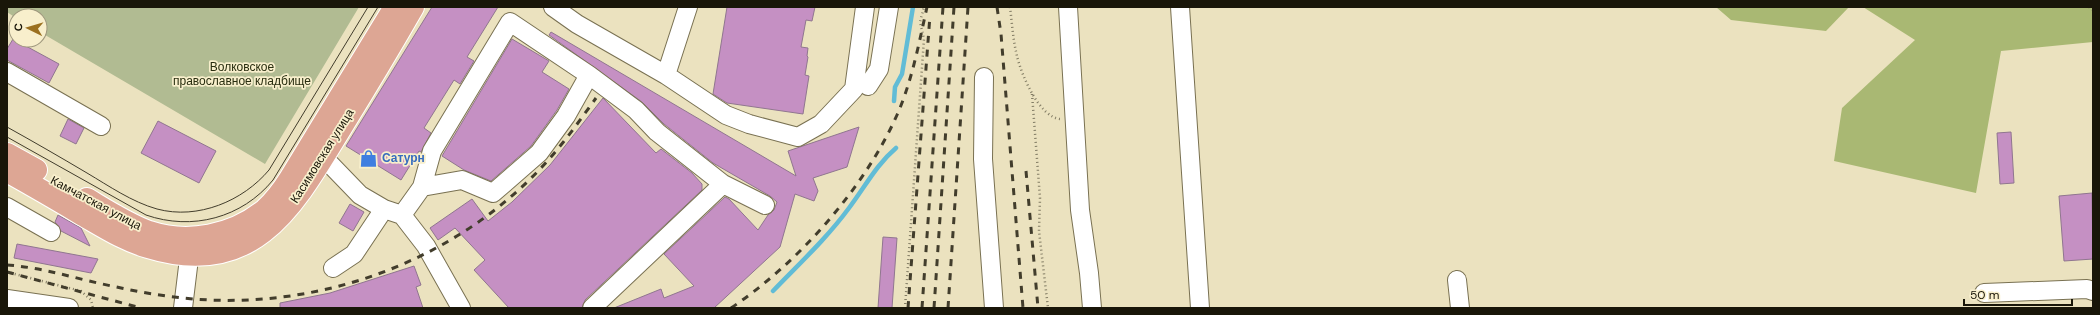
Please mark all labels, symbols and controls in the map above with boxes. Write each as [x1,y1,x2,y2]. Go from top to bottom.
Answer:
north arrow [8,8,48,48]
text: С [11,23,25,32]
park label: Волковское православное кладбище [173,59,311,89]
street label: Касимовская улица [286,106,358,206]
shop icon: Сатурн [359,148,379,168]
place label: Сатурн [382,150,425,166]
street label: Камчатская улица [48,172,145,234]
scale bar [1964,281,2072,307]
text: 50 m [1970,287,1999,303]

